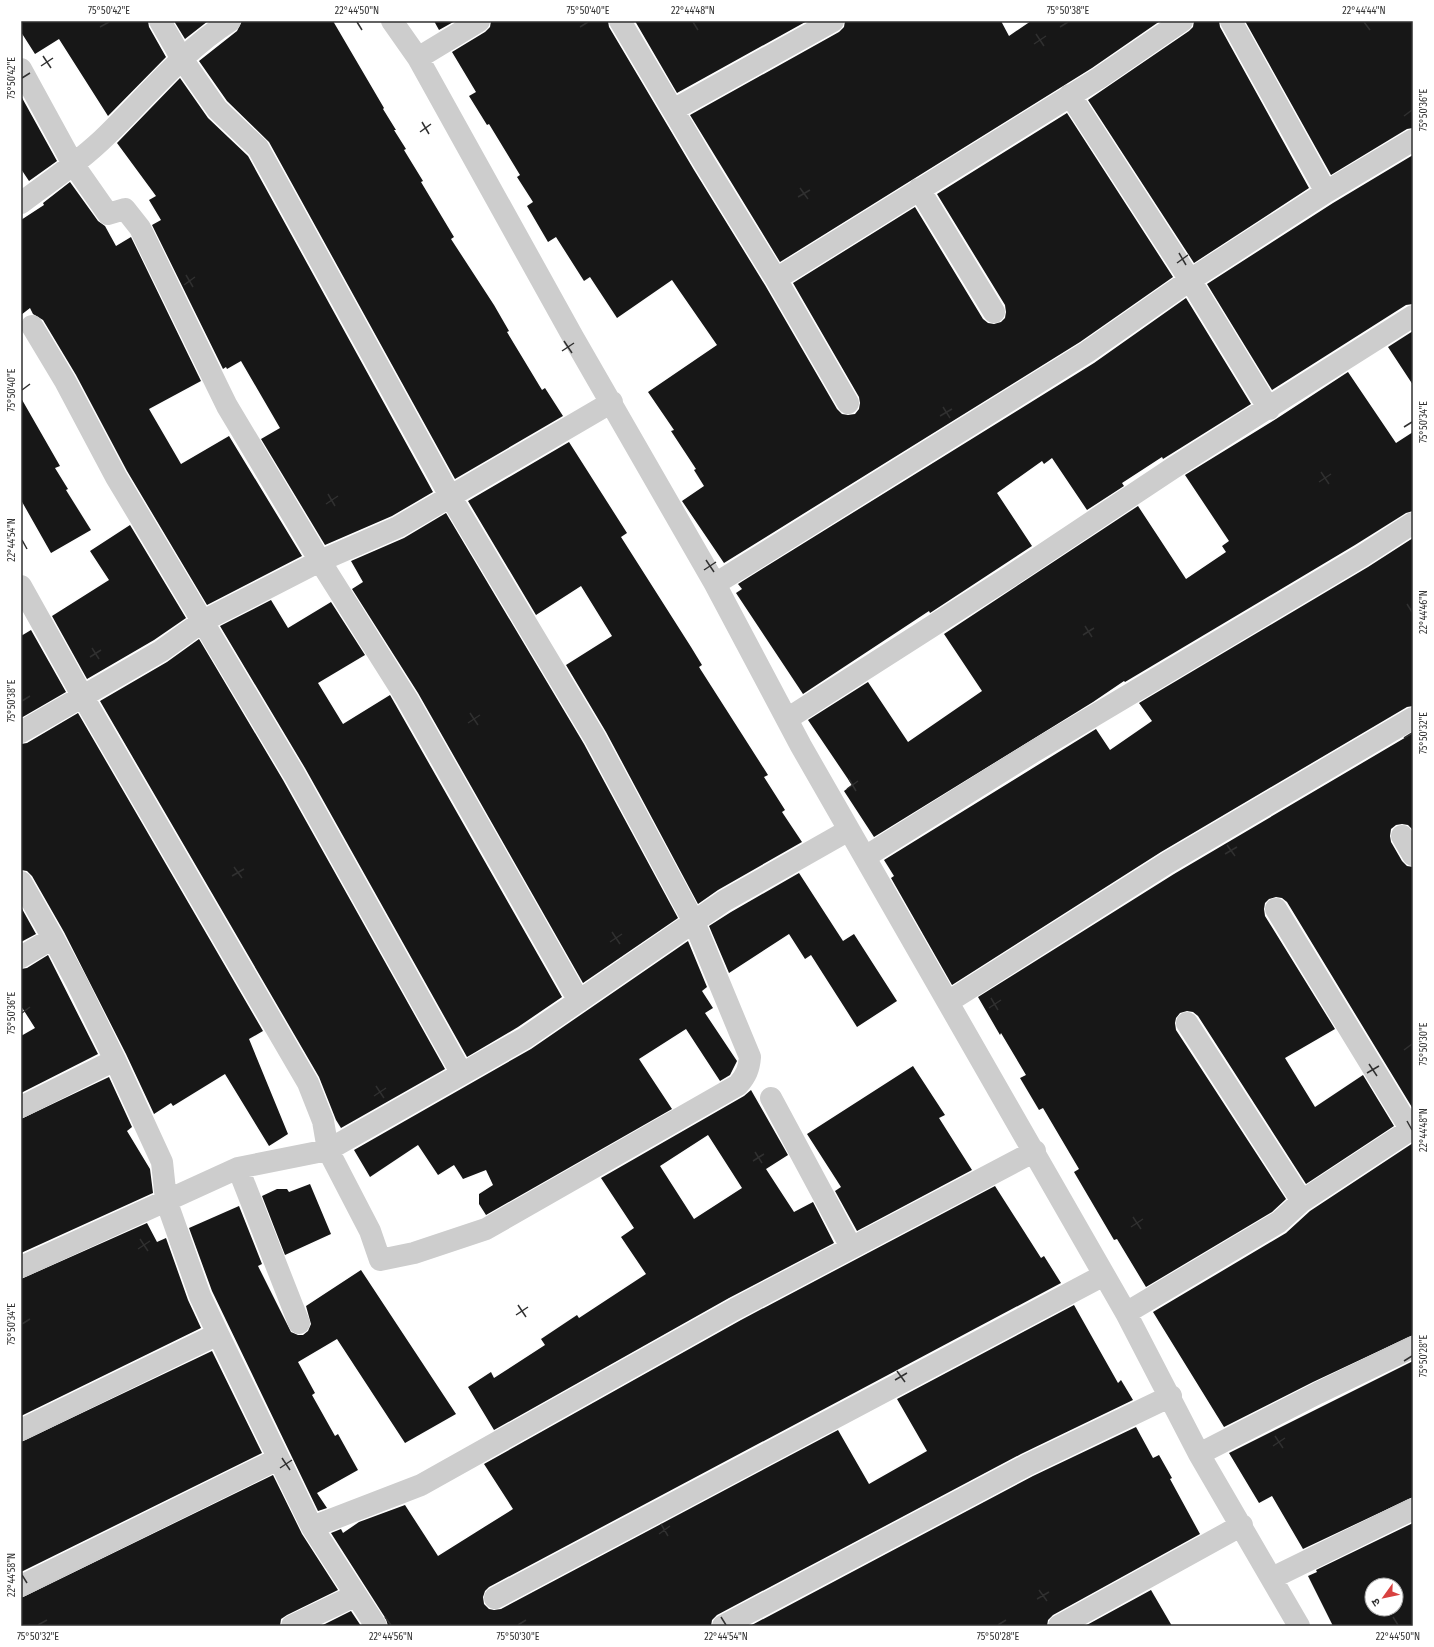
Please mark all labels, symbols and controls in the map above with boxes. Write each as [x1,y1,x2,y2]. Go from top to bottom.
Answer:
text: 75°50'42"E [88,5,130,17]
text: 22°44'50"N [335,5,379,17]
text: 75°50'40"E [567,5,610,17]
text: 22°44'48"N [671,5,715,17]
text: 75°50'38"E [1047,5,1090,17]
text: 22°44'44"N [1342,5,1386,17]
text: 75°50'42"E [6,57,18,99]
text: 75°50'36"E [1418,88,1430,131]
text: 75°50'40"E [6,368,18,411]
text: 75°50'34"E [1418,401,1430,443]
text: 22°44'54"N [6,518,18,562]
text: 22°44'46"N [1418,590,1430,634]
text: 75°50'38"E [6,679,18,722]
text: 75°50'32"E [1418,712,1430,754]
text: 75°50'36"E [6,991,18,1034]
text: 75°50'30"E [1418,1022,1430,1065]
text: 22°44'48"N [1418,1108,1430,1152]
text: 75°50'34"E [6,1303,18,1345]
text: 75°50'28"E [1418,1334,1430,1377]
text: 22°44'58"N [6,1553,18,1597]
north arrow [1364,1577,1404,1617]
text: उ [1369,1595,1383,1608]
text: 75°50'32"E [17,1631,59,1643]
text: 22°44'56"N [369,1631,413,1643]
text: 75°50'30"E [497,1631,540,1643]
text: 22°44'54"N [704,1631,748,1643]
text: 75°50'28"E [977,1631,1020,1643]
text: 22°44'50"N [1376,1631,1420,1643]

